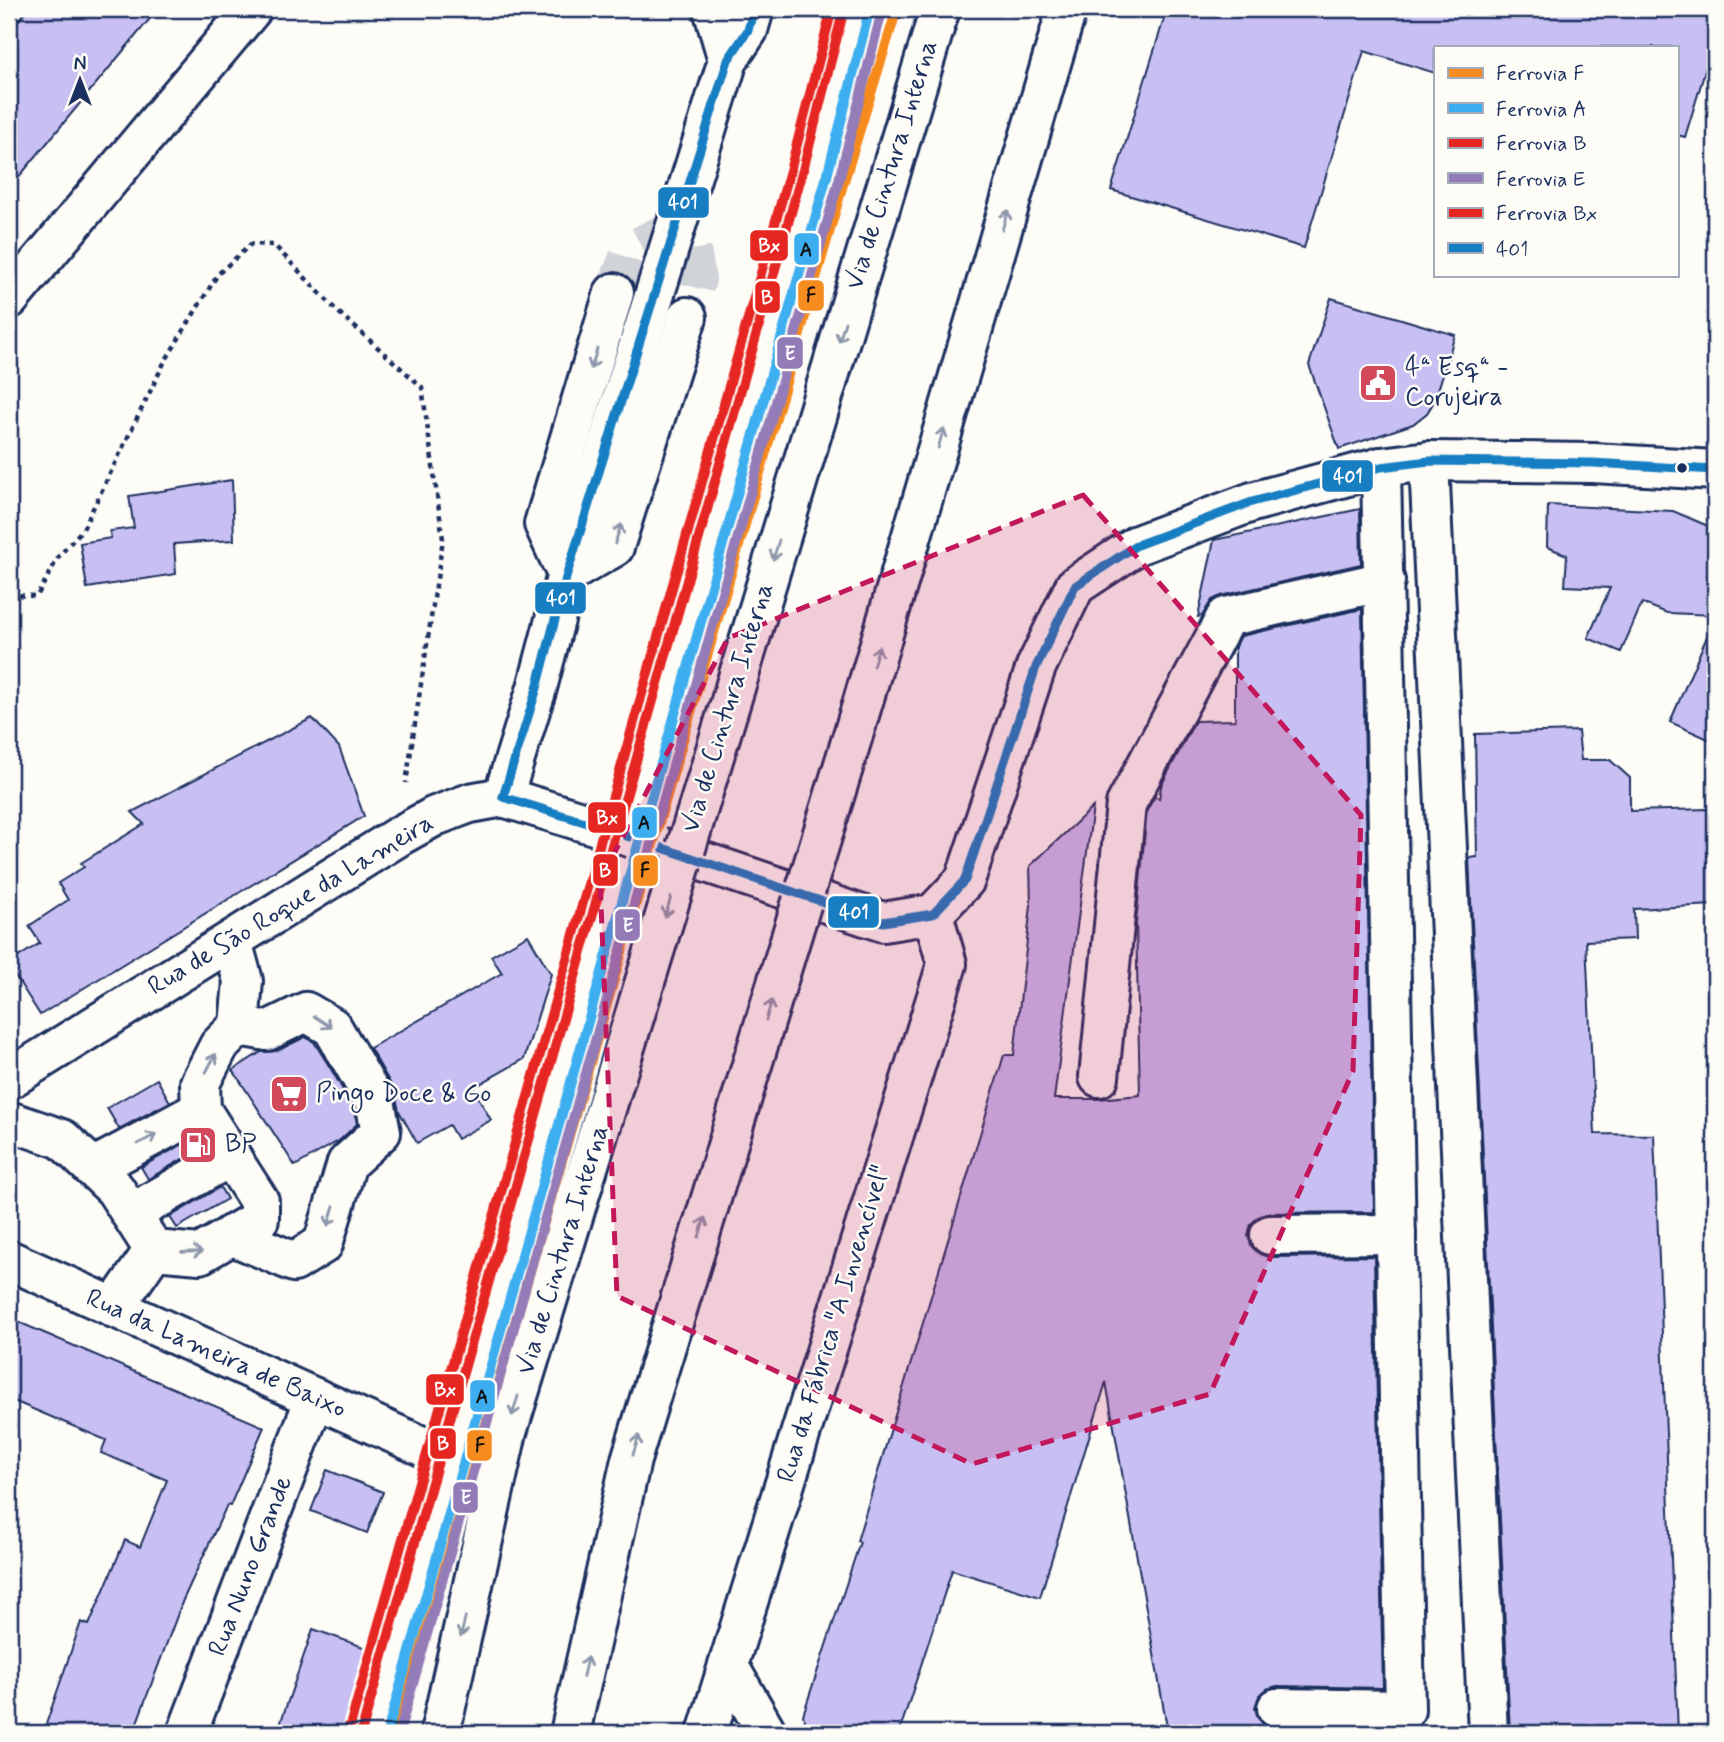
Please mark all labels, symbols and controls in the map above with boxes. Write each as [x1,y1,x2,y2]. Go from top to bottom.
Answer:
street label: Via de Cintura Interna [838,36,946,294]
north arrow [46,46,116,116]
legend [1434,46,1678,276]
text: N [74,52,86,77]
text: Ferrovia F [1496,60,1584,88]
text: Ferrovia A [1496,96,1587,124]
text: Ferrovia B [1496,130,1586,158]
text: Ferrovia E [1496,166,1585,194]
line badge: 401 [657,186,710,219]
text: 401 [668,191,698,216]
text: Ferrovia Bx [1496,200,1597,228]
one-way arrow [999,209,1012,231]
line badge: Bx [749,229,789,262]
line badge: A [793,232,820,266]
text: Bx [758,234,780,259]
text: 401 [1496,236,1528,264]
text: A [800,238,812,263]
line badge: F [797,279,825,312]
line badge: B [754,280,781,314]
text: F [806,284,816,309]
text: B [761,286,773,311]
one-way arrow [835,321,848,343]
line badge: E [776,336,804,370]
text: E [784,342,796,367]
one-way arrow [587,347,599,369]
place label: 4ª Esqª - Corujeira [1405,351,1509,415]
public building icon: 4ª Esqª - Corujeira [1357,362,1399,404]
one-way arrow [935,427,948,449]
line badge: 401 [1321,459,1374,493]
unlabelled marker [1675,461,1689,475]
text: 401 [1333,465,1363,490]
one-way arrow [612,523,625,545]
one-way arrow [769,539,782,561]
street label: Via de Cintura Interna [674,579,782,837]
line badge: 401 [534,581,587,615]
text: 401 [546,587,576,612]
one-way arrow [871,646,884,668]
line badge: Bx [587,801,627,834]
street label: Rua de São Roque da Lameira [142,806,440,1004]
text: Bx [596,806,618,831]
line badge: A [631,806,658,839]
text: A [638,811,650,836]
line badge: B [592,853,619,887]
line badge: F [632,854,659,887]
text: B [599,859,611,884]
text: F [640,859,650,884]
line badge: 401 [827,895,880,929]
one-way arrow [660,896,673,918]
text: 401 [839,901,869,926]
line badge: E [614,908,641,942]
text: E [622,914,634,939]
one-way arrow [763,999,776,1021]
one-way arrow [313,1015,332,1030]
one-way arrow [204,1053,218,1073]
supermarket icon: Pingo Doce & Go [268,1073,310,1115]
place label: Pingo Doce & Go [316,1077,491,1113]
street label: Via de Cintura Interna [509,1121,617,1379]
fuel station icon: BP [177,1124,219,1166]
place label: BP [225,1128,256,1162]
one-way arrow [136,1132,157,1145]
street label: Rua da Fábrica "A Invencível" [770,1161,898,1487]
one-way arrow [324,1204,337,1226]
one-way arrow [697,1217,710,1239]
one-way arrow [181,1245,204,1258]
street label: Rua da Lameira de Baixo [81,1281,351,1427]
line badge: Bx [425,1373,465,1406]
text: Bx [434,1378,456,1403]
line badge: A [469,1379,496,1413]
text: A [476,1385,488,1410]
one-way arrow [507,1395,520,1417]
line badge: B [429,1427,457,1460]
line badge: F [466,1429,493,1462]
text: B [437,1432,449,1457]
text: F [475,1434,485,1459]
one-way arrow [630,1434,643,1456]
street label: Rua Nuno Grande [201,1471,301,1661]
line badge: E [452,1481,479,1514]
text: E [460,1486,472,1511]
one-way arrow [456,1615,470,1638]
one-way arrow [578,1656,592,1679]

